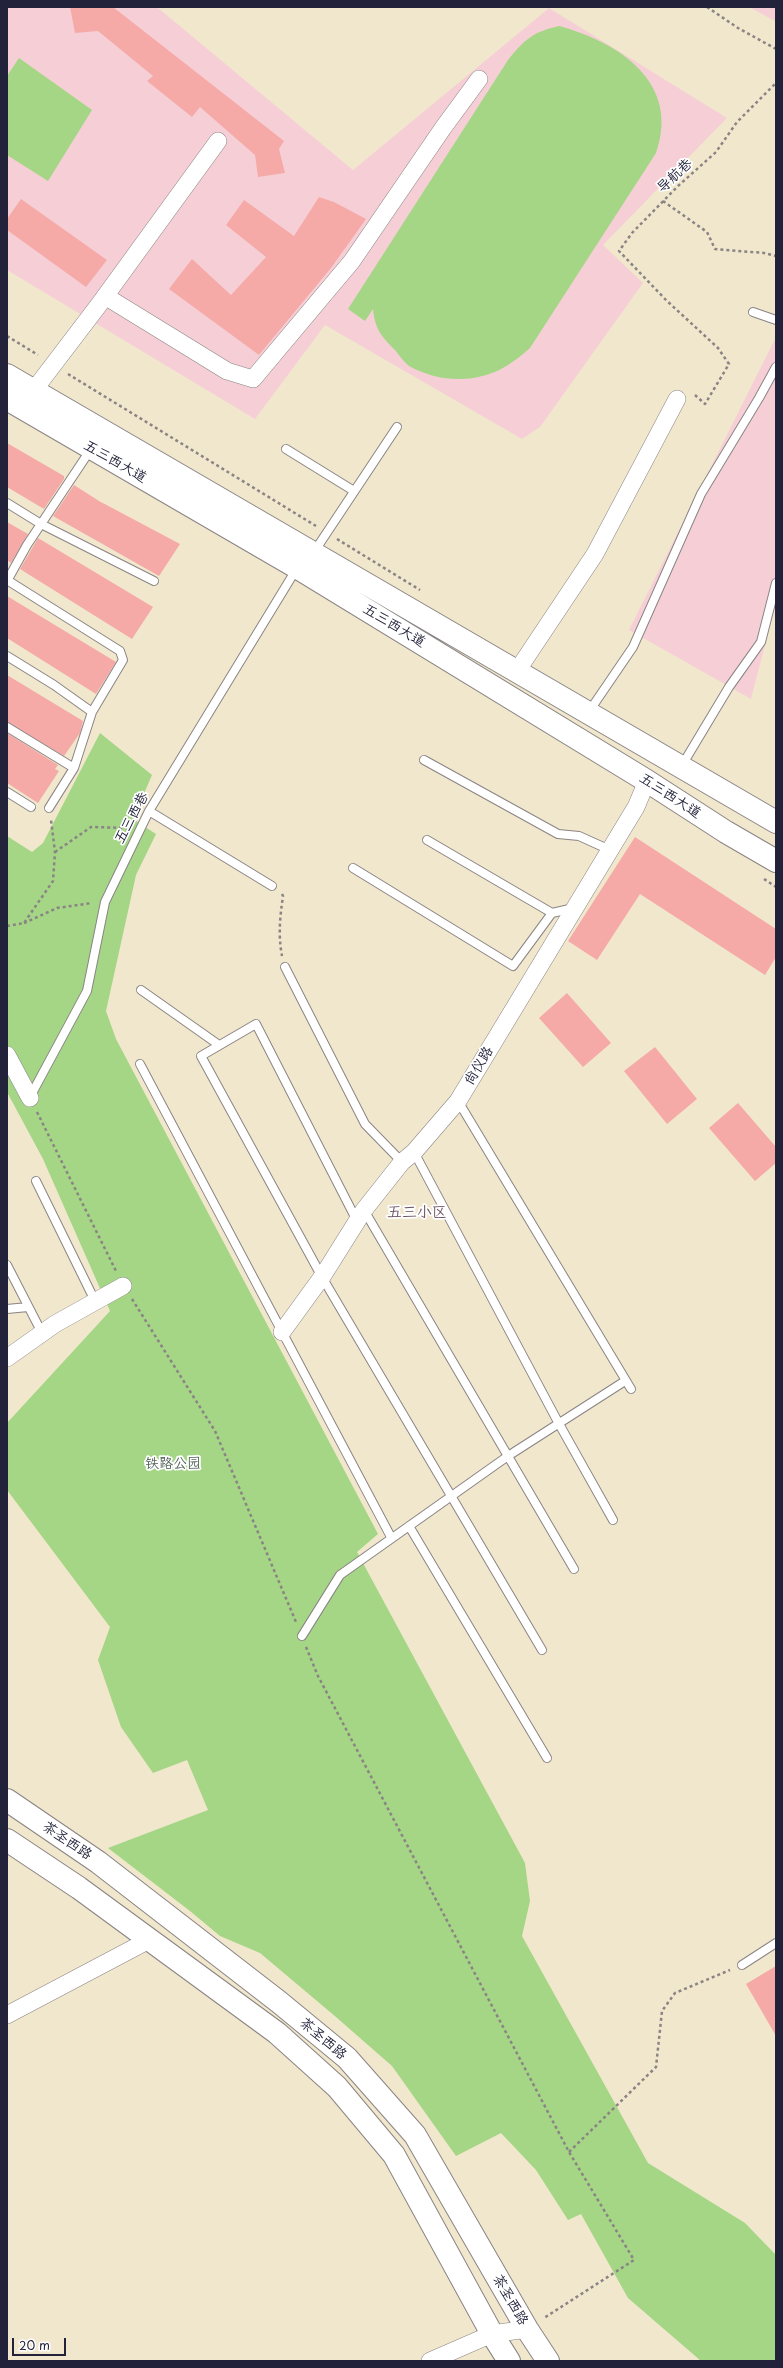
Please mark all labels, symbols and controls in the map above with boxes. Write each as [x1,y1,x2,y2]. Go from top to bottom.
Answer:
street label: 导航巷 [654,156,696,196]
street label: 五三西大道 [80,437,150,487]
street label: 五三西大道 [360,601,428,651]
street label: 五三西大道 [636,770,704,822]
street label: 五三西巷 [111,789,153,847]
street label: 尚仪路 [461,1044,497,1088]
district label: 五三小区 [387,1204,447,1222]
park label: 铁路公园 [145,1456,201,1472]
street label: 茶圣西路 [39,1818,95,1864]
street label: 茶圣西路 [296,2015,350,2063]
street label: 茶圣西路 [489,2272,531,2328]
scale bar [14,2330,68,2356]
text: 20 m [19,2336,50,2354]

